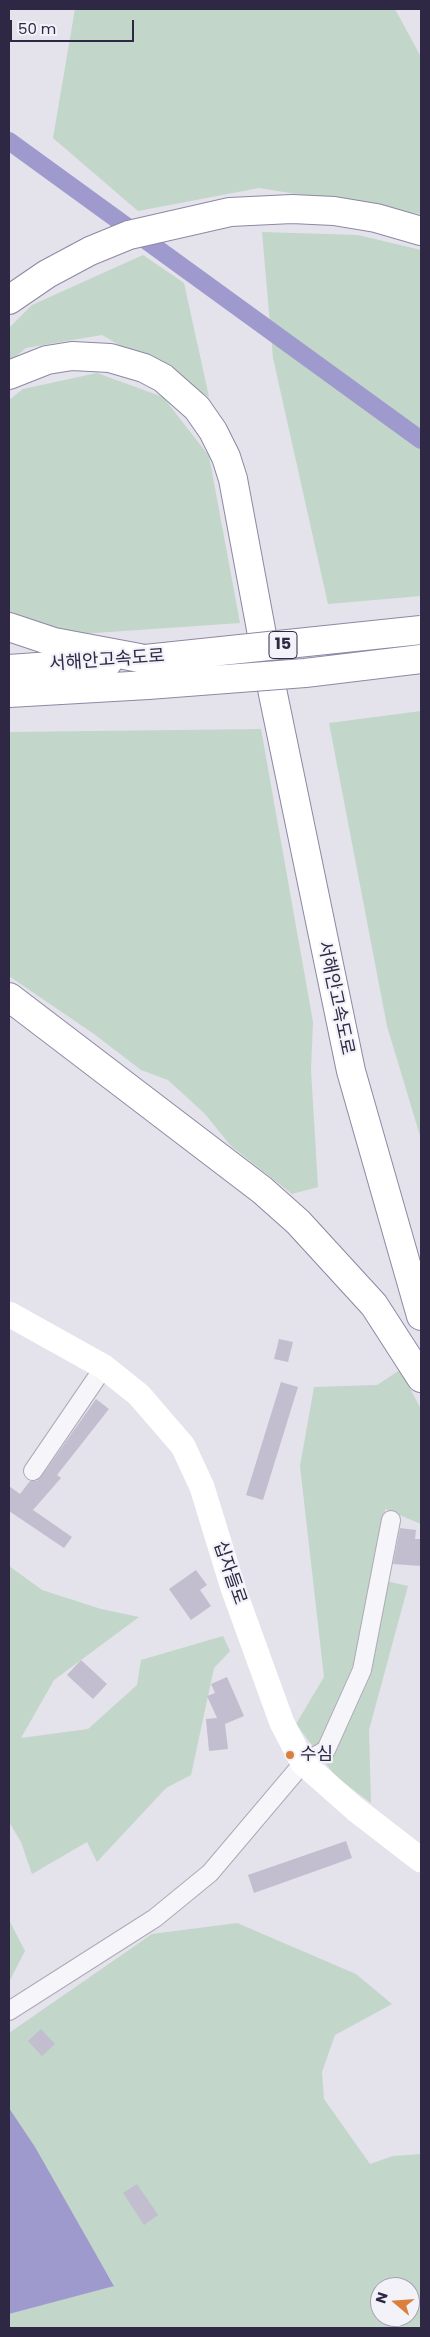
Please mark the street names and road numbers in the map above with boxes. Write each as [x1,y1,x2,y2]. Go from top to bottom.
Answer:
road number: 15 [269,632,297,658]
street label: 서해안고속도로 [48,646,166,676]
street label: 서해안고속도로 [312,939,358,1057]
street label: 십자들로 [208,1538,250,1608]

